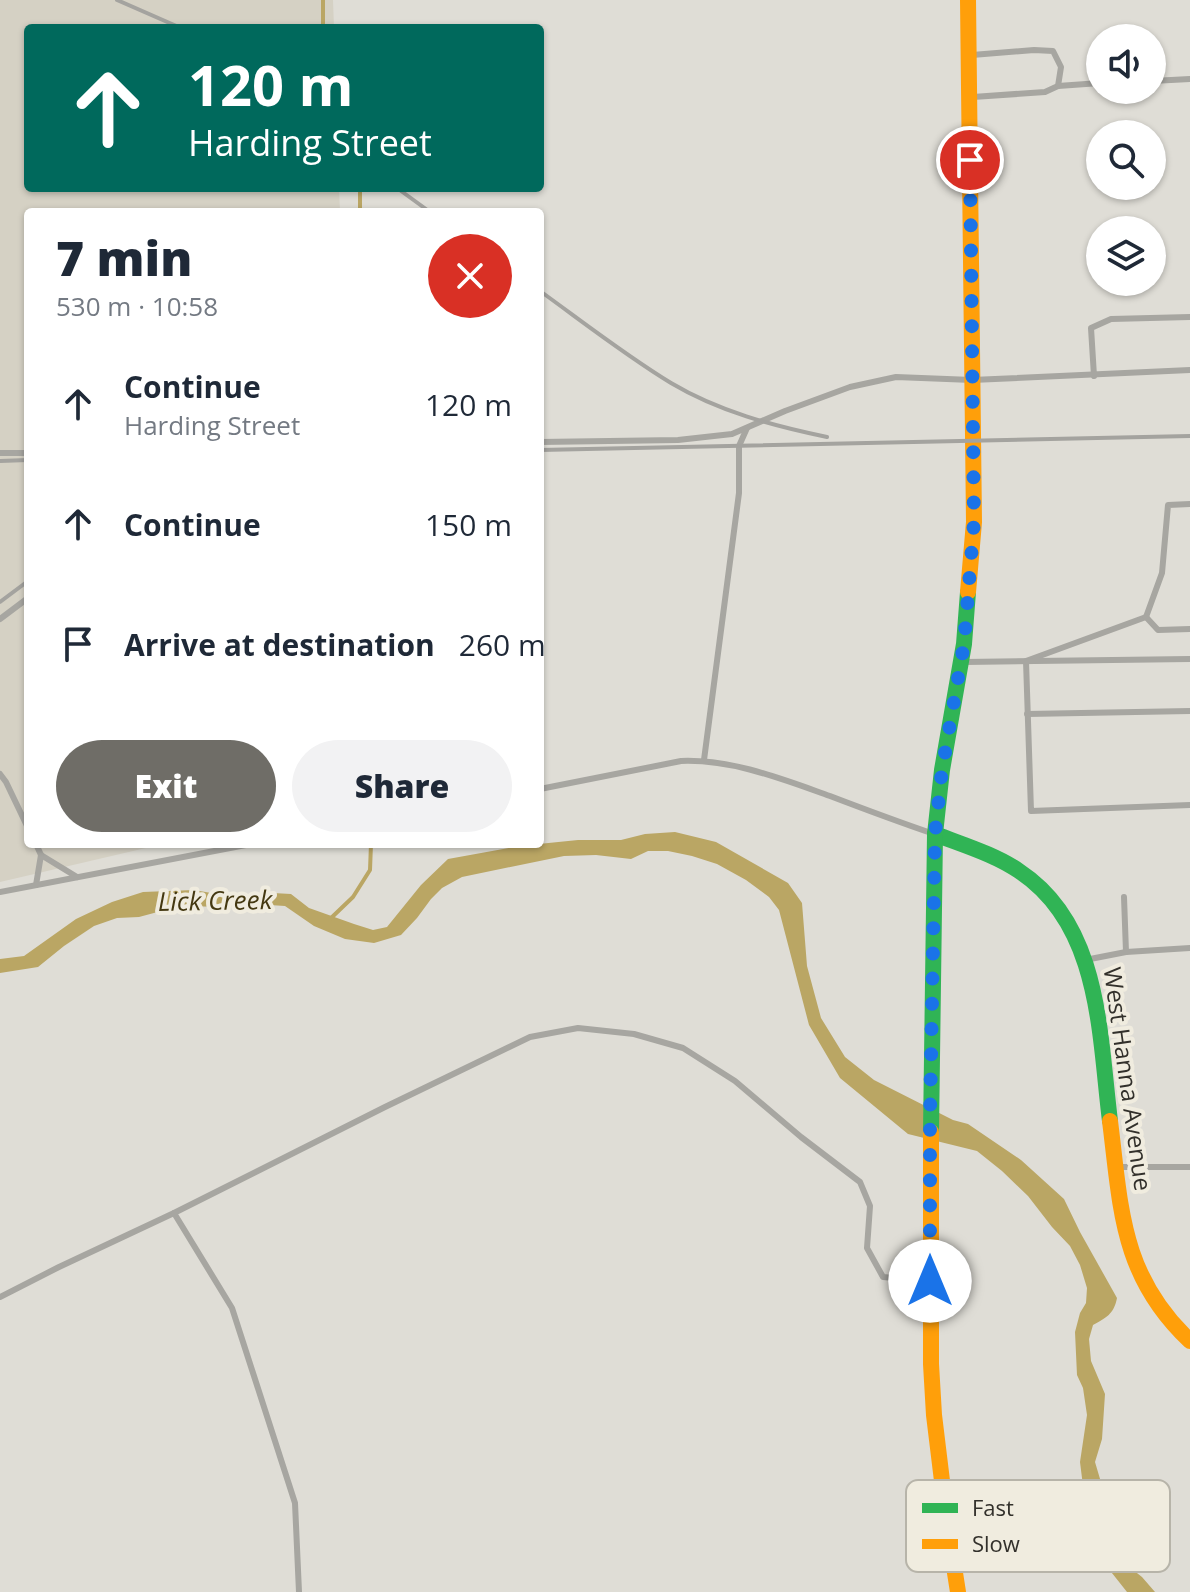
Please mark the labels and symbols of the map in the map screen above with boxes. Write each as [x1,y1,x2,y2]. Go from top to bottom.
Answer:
pin [936,126,1004,194]
water label: Lick Creek [157,881,274,919]
street label: West Hanna Avenue [1096,965,1161,1193]
position arrow [888,1239,972,1323]
legend [906,1480,1170,1572]
text: Fast [972,1492,1014,1522]
text: Slow [972,1528,1020,1558]

